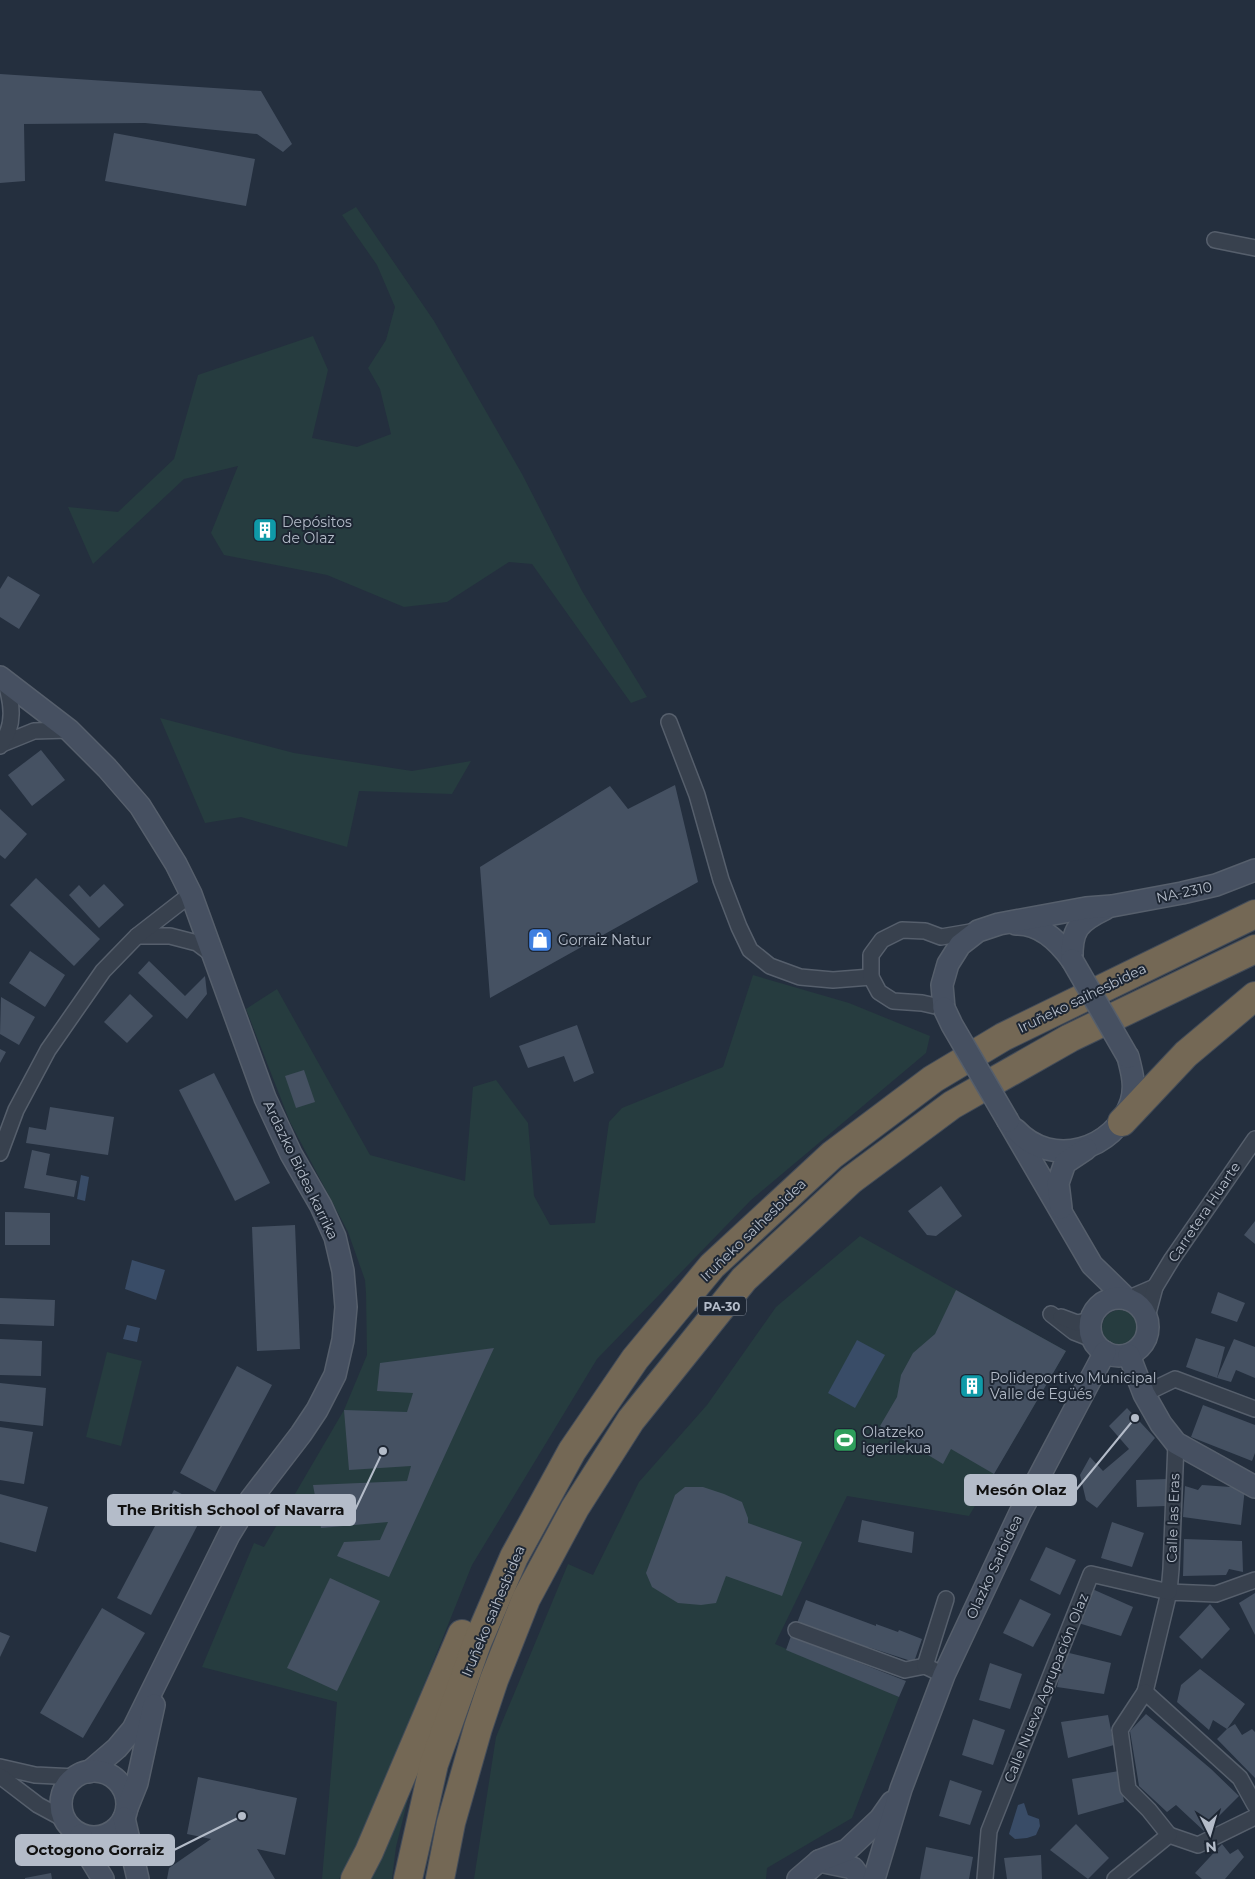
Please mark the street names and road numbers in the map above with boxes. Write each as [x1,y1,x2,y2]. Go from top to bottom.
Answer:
street label: NA-2310 [1154,877,1214,907]
street label: Iruñeko saihesbidea [1015,959,1149,1037]
street label: Ardazko Bidea karrika [259,1097,343,1243]
street label: Carretera Huarte [1164,1158,1244,1266]
street label: Iruñeko saihesbidea [696,1175,810,1285]
road number: PA-30 [698,1296,746,1315]
street label: Calle las Eras [1162,1473,1184,1563]
street label: Olazko Sarbidea [962,1512,1026,1622]
street label: Iruñeko saihesbidea [457,1543,529,1679]
street label: Calle Nueva Agrupación Olaz [1000,1591,1092,1785]

